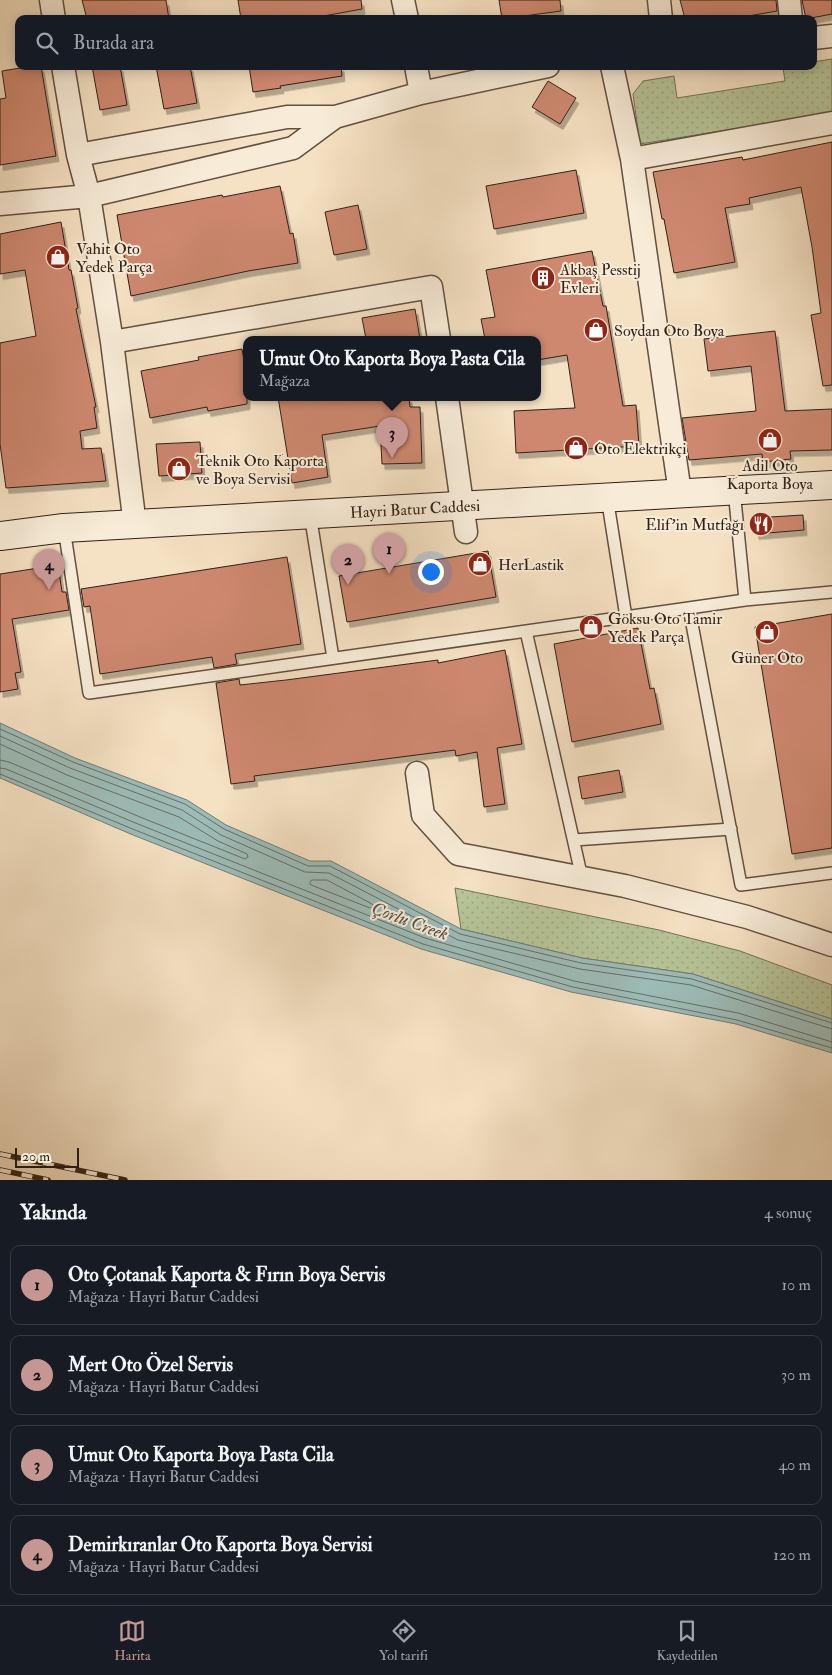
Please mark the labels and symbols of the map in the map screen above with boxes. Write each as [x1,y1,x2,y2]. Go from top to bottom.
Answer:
place label: Vahit Oto Yedek Parça [76,239,153,277]
shop icon: Vahit Oto Yedek Parça [45,244,71,270]
place label: Akbaş Pesstij Evleri [559,260,641,298]
building icon: Akbaş Pesstij Evleri [530,265,556,291]
shop icon: Soydan Oto Boya [583,317,609,343]
place label: Soydan Oto Boya [614,321,725,341]
pin: 3 [376,417,408,458]
shop icon: Adil Oto Kaporta Boya [757,427,783,453]
shop icon: Oto Elektrikçi [563,435,589,461]
place label: Oto Elektrikçi [594,439,686,459]
place label: Teknik Oto Kaporta ve Boya Servisi [195,451,325,489]
shop icon: Teknik Oto Kaporta ve Boya Servisi [166,456,192,482]
place label: Adil Oto Kaporta Boya [727,456,814,495]
street label: Hayri Batur Caddesi [349,496,481,523]
restaurant icon: Elif'in Mutfağı [748,511,774,537]
place label: Elif'in Mutfağı [645,515,744,535]
pin: 1 [373,533,405,574]
pin: 2 [332,544,364,585]
pin: 4 [33,549,65,590]
shop icon: HerLastik [467,551,493,577]
place label: HerLastik [498,555,564,575]
your location [418,559,444,585]
place label: Göksu Oto Tamir Yedek Parça [608,609,722,647]
shop icon: Göksu Oto Tamir Yedek Parça [578,614,604,640]
shop icon: Güner Oto [754,619,780,645]
place label: Güner Oto [731,648,803,668]
water label: Çorlu Creek [368,897,451,946]
scale bar [15,1145,79,1168]

